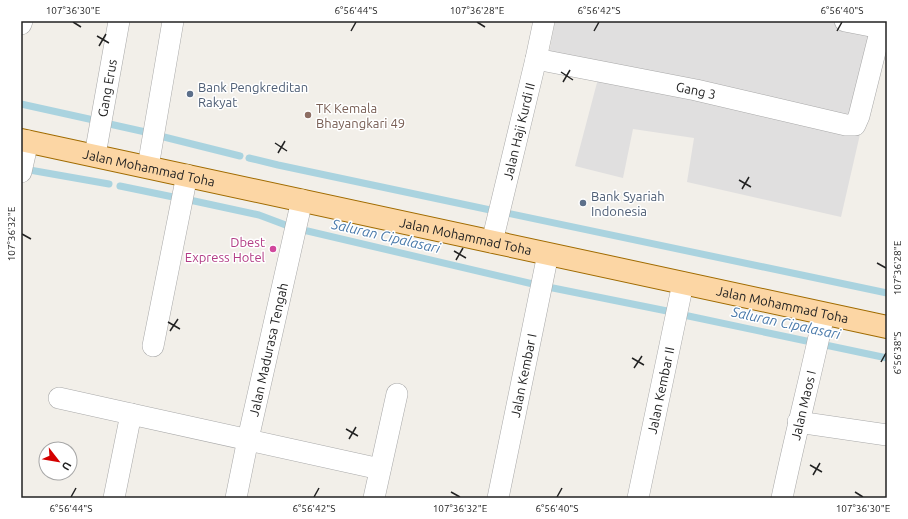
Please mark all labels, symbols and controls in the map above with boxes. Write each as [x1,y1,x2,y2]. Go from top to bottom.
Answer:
text: 107°36'30"E [46,5,101,16]
text: 6°56'44"S [334,5,378,16]
text: 107°36'28"E [450,5,505,16]
text: 6°56'42"S [577,5,621,16]
text: 6°56'40"S [820,5,864,16]
street label: Gang Erus [95,58,119,118]
street label: Gang 3 [675,79,717,101]
place label: Bank Pengkreditan Rakyat [198,80,308,109]
street label: Jalan Haji Kurdi II [500,81,537,181]
marker: Bank Pengkreditan Rakyat [185,89,195,99]
place label: TK Kemala Bhayangkari 49 [316,101,405,130]
marker: TK Kemala Bhayangkari 49 [303,110,313,120]
street label: Jalan Mohammad Toha [82,147,216,189]
place label: Bank Syariah Indonesia [591,189,665,218]
marker: Bank Syariah Indonesia [578,198,588,208]
text: 107°36'32"E [6,206,17,261]
street label: Jalan Mohammad Toha [398,215,533,257]
water label: Saluran Cipalasari [329,216,442,256]
place label: Dbest Express Hotel [185,235,266,264]
text: 107°36'28"E [892,240,903,295]
marker: Dbest Express Hotel [268,244,278,254]
street label: Jalan Madurasa Tengah [246,281,290,418]
street label: Jalan Mohammad Toha [715,283,850,325]
water label: Saluran Cipalasari [729,303,842,342]
text: 6°56'38"S [892,331,903,375]
street label: Jalan Kembar I [508,332,539,419]
street label: Jalan Kembar II [645,345,676,435]
street label: Jalan Maos I [788,369,818,442]
north arrow [38,441,78,481]
text: U [59,460,74,473]
text: 6°56'44"S [49,503,93,514]
text: 6°56'42"S [292,503,336,514]
text: 107°36'32"E [433,503,488,514]
text: 6°56'40"S [535,503,579,514]
text: 107°36'30"E [836,503,891,514]

